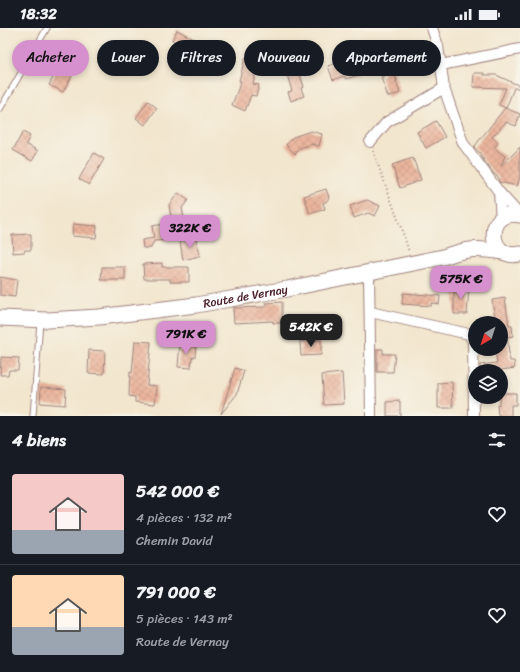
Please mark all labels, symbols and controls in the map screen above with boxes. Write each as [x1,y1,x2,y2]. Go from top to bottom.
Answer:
text: 18:32 [20,1,57,27]
chip: Acheter [12,40,89,76]
chip: Louer [97,40,159,76]
chip: Filtres [167,40,236,76]
chip: Nouveau [244,40,324,76]
chip: Appartement [332,40,441,76]
pin: 322K € [157,215,223,249]
text: 322K € [169,216,211,239]
pin: 575K € [428,266,494,300]
text: 575K € [439,267,483,290]
street label: Route de Vernay [201,278,290,315]
pin: 542K € [278,314,344,348]
text: 542K € [289,315,333,338]
north arrow [468,316,508,356]
map controls [468,316,508,404]
pin: 791K € [153,321,219,355]
text: 791K € [166,322,206,345]
button: layers [468,364,508,404]
text: 4 biens [12,425,66,455]
icon: filters [486,429,508,451]
text: 542 000 € [136,476,219,506]
icon: home [44,490,92,538]
icon: heart [486,503,508,525]
text: 4 pièces · 132 m² [136,506,232,529]
text: Chemin David [136,529,212,552]
text: 791 000 € [136,577,216,607]
icon: home [44,591,92,639]
icon: heart [486,604,508,626]
text: 5 pièces · 143 m² [136,607,233,630]
text: Route de Vernay [136,630,229,653]

